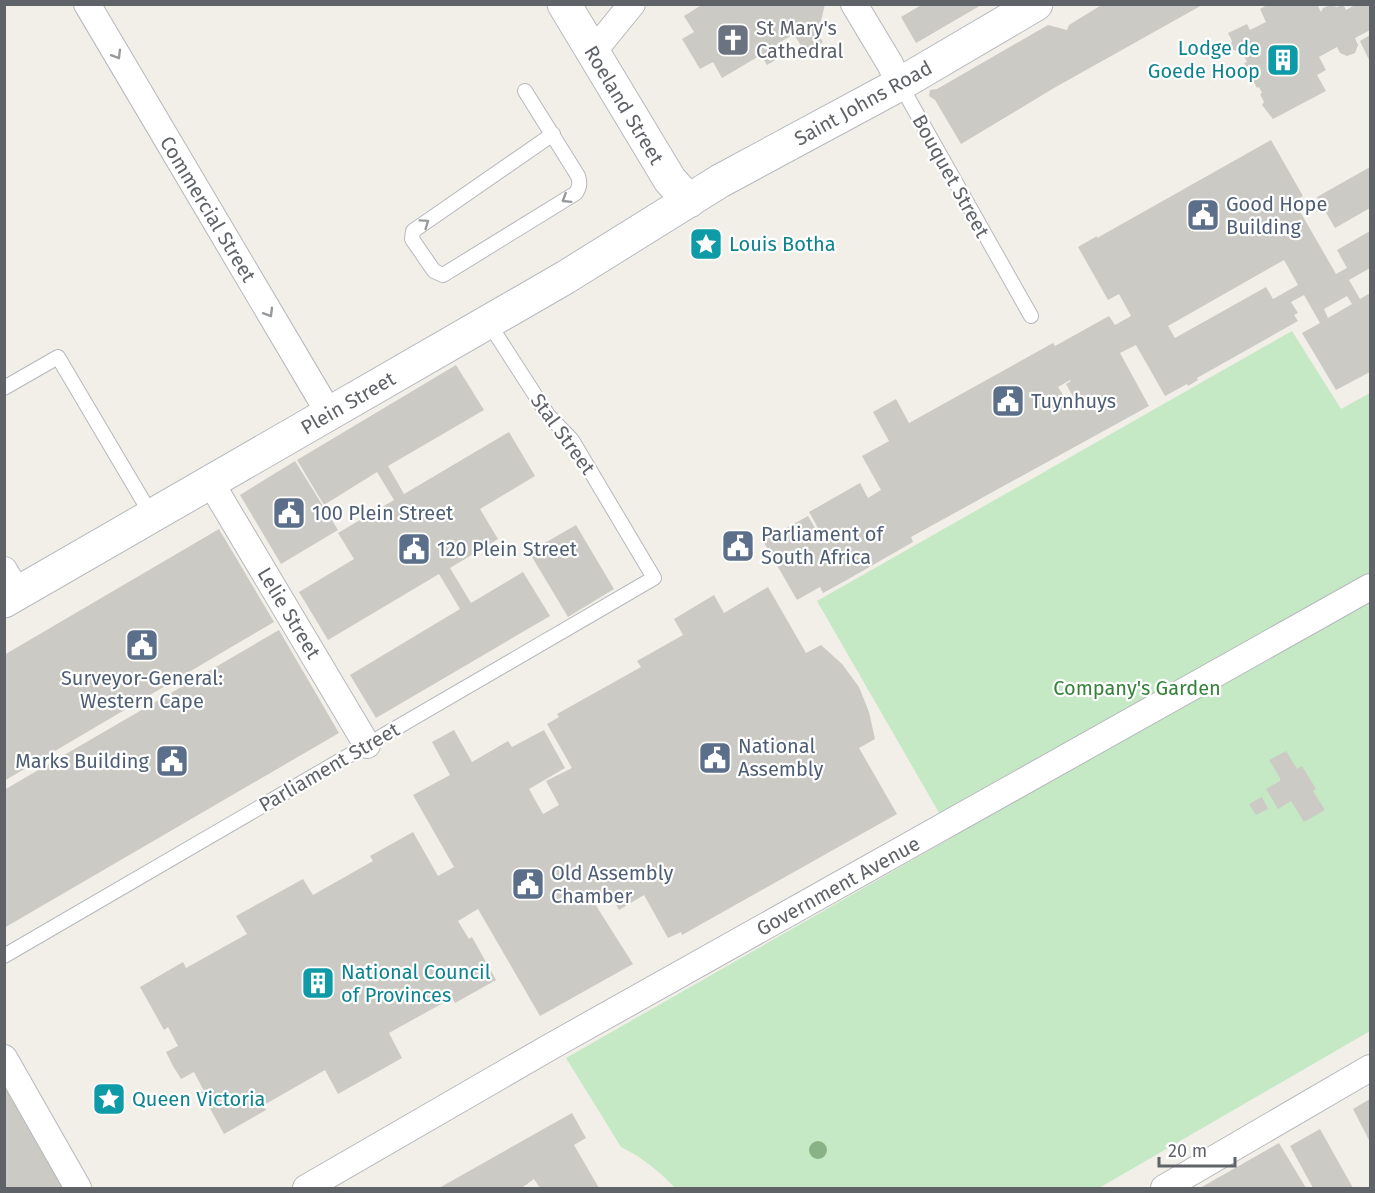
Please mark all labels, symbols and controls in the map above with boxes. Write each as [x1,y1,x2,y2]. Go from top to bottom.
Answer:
place label: St Mary's Cathedral [756,16,843,63]
church icon: St Mary's Cathedral [715,22,751,58]
place label: Lodge de Goede Hoop [1148,36,1260,83]
street label: Roeland Street [579,41,669,169]
building icon: Lodge de Goede Hoop [1265,42,1301,78]
one-way arrow [109,49,121,59]
street label: Saint Johns Road [790,55,936,151]
street label: Bouquet Street [907,110,995,242]
street label: Commercial Street [155,132,261,287]
one-way arrow [562,192,572,204]
place label: Good Hope Building [1226,192,1327,239]
public building icon: Good Hope Building [1185,197,1221,233]
one-way arrow [419,219,430,230]
place icon: Louis Botha [688,226,724,262]
place label: Louis Botha [729,232,836,256]
one-way arrow [262,307,274,317]
street label: Plein Street [297,366,400,440]
public building icon: Tuynhuys [990,383,1026,419]
street label: Stal Street [526,389,601,480]
place label: Tuynhuys [1031,389,1116,413]
public building icon: 100 Plein Street [271,495,307,531]
place label: 100 Plein Street [312,501,454,525]
place label: Parliament of South Africa [761,522,884,569]
public building icon: Parliament of South Africa [720,528,756,564]
public building icon: 120 Plein Street [396,531,432,567]
place label: 120 Plein Street [437,537,578,561]
street label: Lelie Street [252,563,326,664]
public building icon: Surveyor-General: Western Cape [124,627,160,663]
place label: Surveyor-General: Western Cape [61,666,223,713]
park label: Company's Garden [1053,676,1221,700]
street label: Parliament Street [255,717,404,817]
place label: National Assembly [738,734,824,781]
public building icon: National Assembly [697,740,733,776]
public building icon: Marks Building [154,743,190,779]
place label: Marks Building [15,749,150,773]
street label: Government Avenue [752,831,924,941]
place label: Old Assembly Chamber [551,861,673,908]
public building icon: Old Assembly Chamber [510,866,546,902]
place label: National Council of Provinces [341,960,491,1007]
building icon: National Council of Provinces [300,965,336,1001]
place icon: Queen Victoria [91,1081,127,1117]
place label: Queen Victoria [132,1087,265,1111]
scale bar [1159,1130,1236,1168]
text: 20 m [1168,1140,1207,1162]

